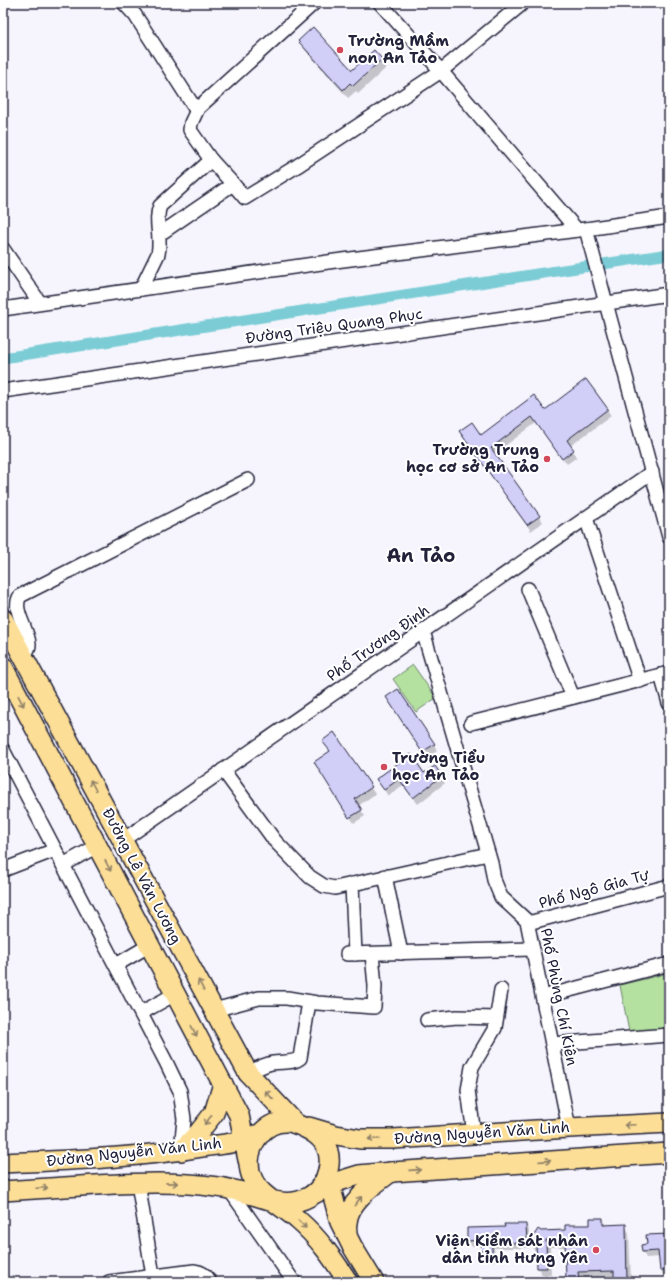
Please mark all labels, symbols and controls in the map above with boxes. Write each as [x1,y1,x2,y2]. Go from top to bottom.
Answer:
place label: Trường Mầm non An Tảo [348,31,449,68]
marker: Trường Mầm non An Tảo [335,45,345,55]
street label: Đường Triệu Quang Phục [244,304,424,348]
place label: Trường Trung học cơ sở An Tảo [406,440,539,477]
marker: Trường Trung học cơ sở An Tảo [542,454,552,464]
district label: An Tảo [387,543,455,568]
street label: Phố Trương Định [323,600,433,686]
one-way arrow [18,695,25,707]
place label: Trường Tiểu học An Tảo [392,748,485,785]
marker: Trường Tiểu học An Tảo [379,762,389,772]
one-way arrow [88,779,96,791]
street label: Đường Lê Văn Lương [98,804,186,948]
one-way arrow [105,860,112,872]
street label: Phố Ngô Gia Tự [537,865,652,913]
street label: Phố Phùng Chí Kiên [536,926,582,1068]
one-way arrow [197,979,204,991]
one-way arrow [191,1024,199,1036]
one-way arrow [264,1090,274,1100]
one-way arrow [204,1114,213,1125]
street label: Đường Nguyễn Văn Linh [394,1117,570,1149]
one-way arrow [624,1121,637,1128]
street label: Đường Nguyễn Văn Linh [45,1133,223,1171]
one-way arrow [368,1135,381,1143]
one-way arrow [538,1158,551,1165]
one-way arrow [408,1166,421,1173]
one-way arrow [165,1180,178,1187]
one-way arrow [35,1185,48,1192]
one-way arrow [354,1195,362,1206]
one-way arrow [297,1219,307,1229]
place label: Viện Kiểm sát nhân dân tỉnh Hưng Yên [436,1231,588,1268]
marker: Viện Kiểm sát nhân dân tỉnh Hưng Yên [591,1245,601,1255]

